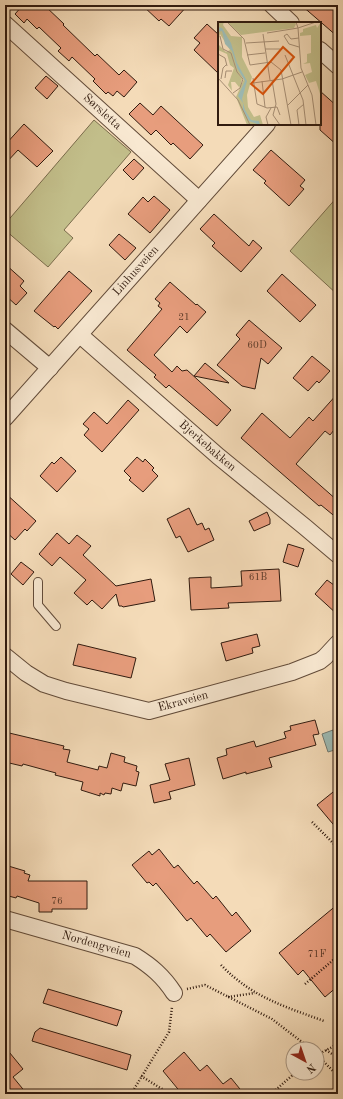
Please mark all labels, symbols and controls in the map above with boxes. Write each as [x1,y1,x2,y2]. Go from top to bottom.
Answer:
inset map [218,22,321,125]
street label: Sørsletta [81,92,123,132]
street label: Linhusveien [111,243,162,298]
house number: 21 [178,312,190,322]
house number: 60D [247,340,267,350]
street label: Bjerkebakken [176,419,238,474]
house number: 61B [249,572,267,582]
street label: Ekraveien [157,689,210,714]
house number: 76 [51,896,63,906]
street label: Nordengveien [60,929,133,961]
house number: 71F [308,949,326,959]
north arrow [285,1041,325,1081]
text: N [303,1061,317,1075]

